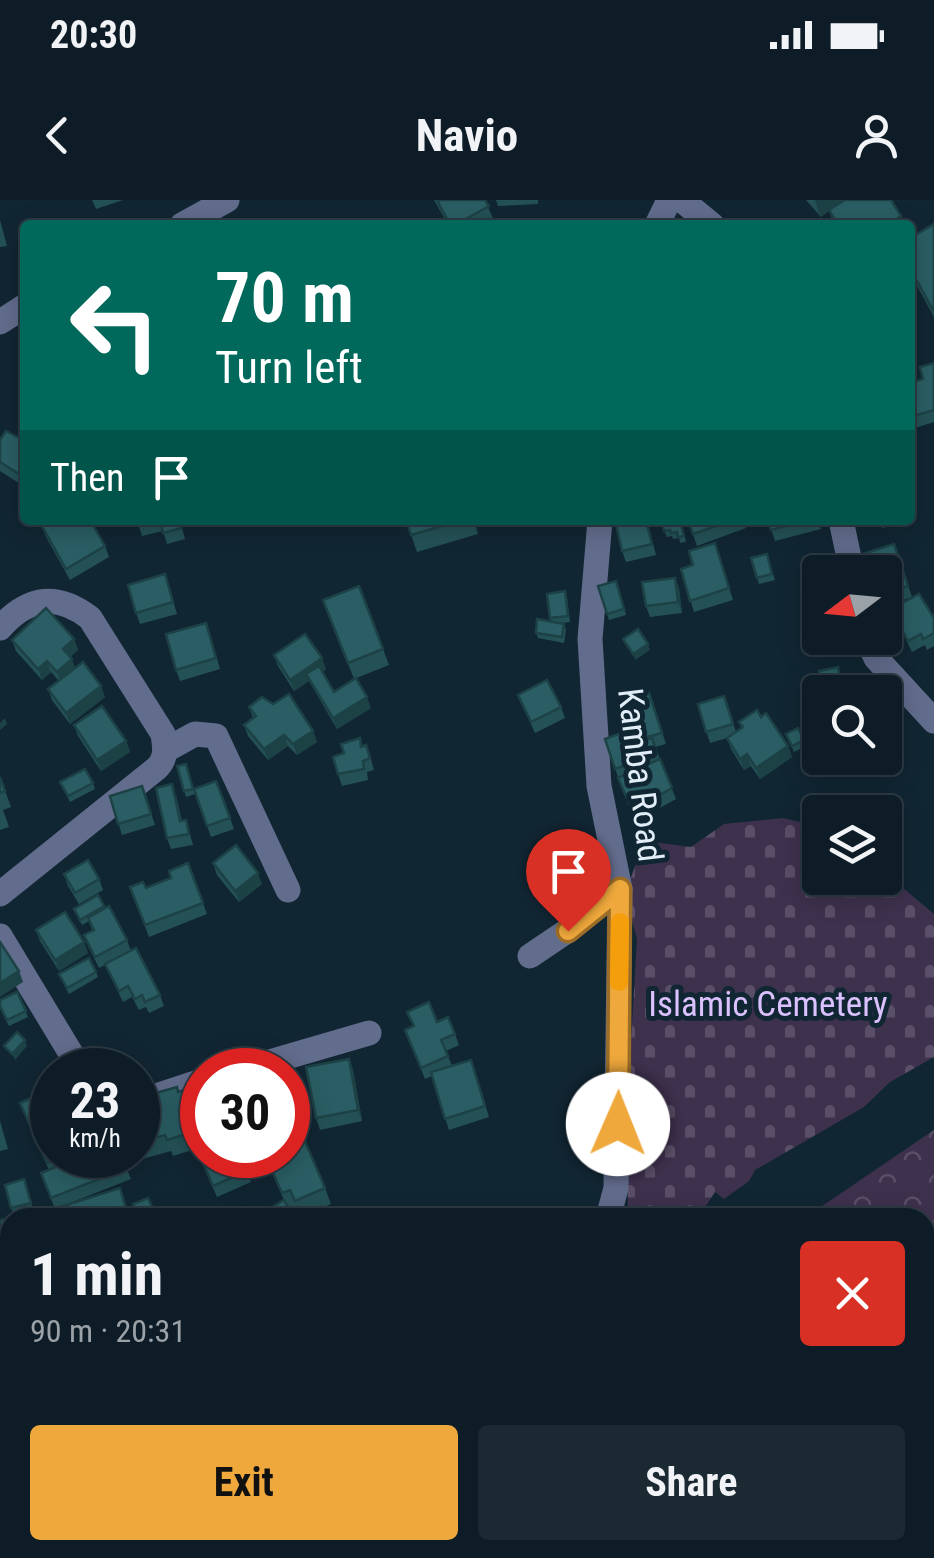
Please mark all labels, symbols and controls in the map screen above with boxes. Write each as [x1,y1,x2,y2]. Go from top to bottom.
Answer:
text: 20:30 [50,13,137,57]
icon: back [30,108,85,163]
icon: person [849,108,904,163]
text: Navio [416,109,518,162]
text: 70 m [215,257,354,339]
icon: left [50,260,180,390]
text: Turn left [215,341,363,394]
icon: arrive [144,450,199,505]
text: Then [50,456,124,500]
north arrow [802,555,902,655]
map controls [802,555,902,895]
button: search [802,675,902,775]
street label: Kamba Road [609,686,671,864]
button: layers [802,795,902,895]
pin [526,829,611,932]
icon: arrive [541,844,596,899]
park label: Islamic Cemetery [648,984,888,1025]
speed limit sign: 30 [180,1048,310,1178]
text: 23 [70,1072,120,1130]
position arrow [566,1072,670,1176]
text: km/h [69,1124,121,1153]
text: 1 min [30,1239,163,1310]
button: close [800,1241,905,1346]
text: 90 m · 20:31 [30,1312,186,1350]
button: Exit [30,1425,458,1540]
button: Share [478,1425,905,1540]

